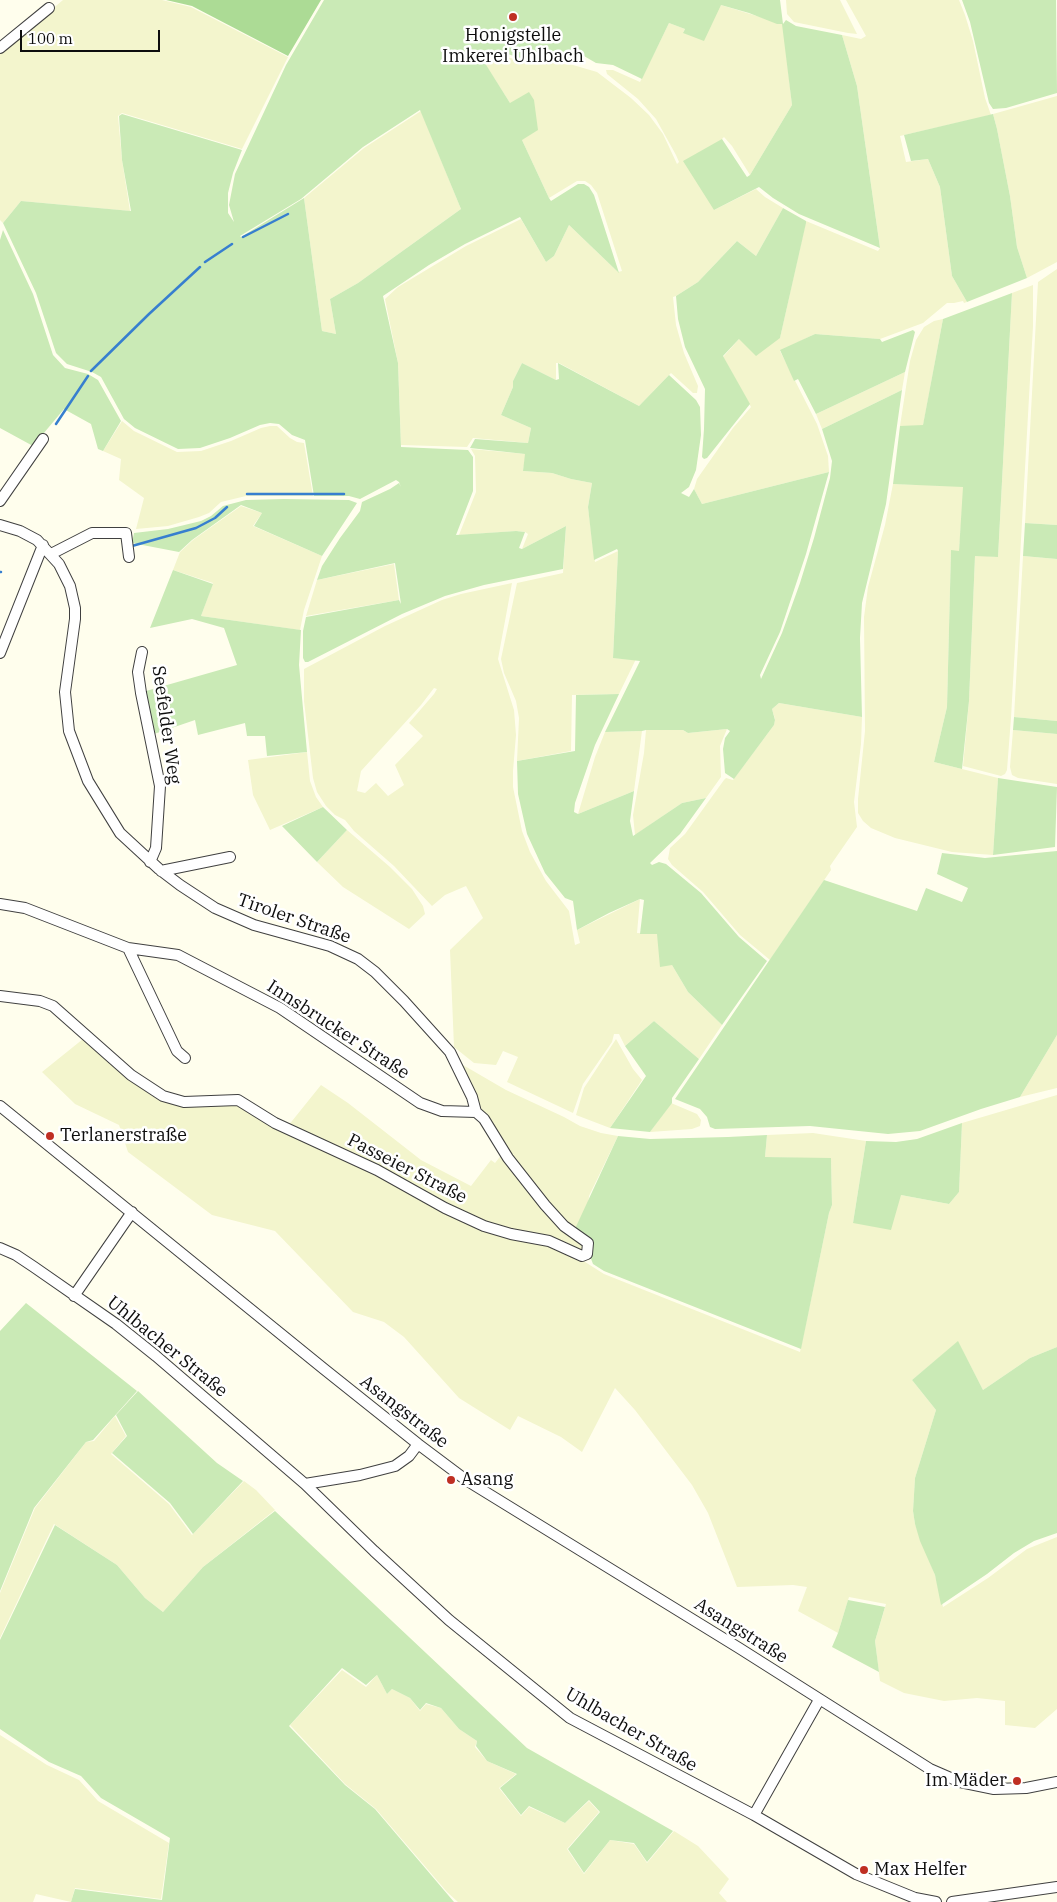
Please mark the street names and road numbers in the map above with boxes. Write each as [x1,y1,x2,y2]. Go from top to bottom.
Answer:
street label: Seefelder Weg [147,664,185,786]
street label: Tiroler Straße [234,889,354,949]
street label: Innsbrucker Straße [263,976,413,1084]
street label: Passeier Straße [344,1130,470,1208]
street label: Uhlbacher Straße [102,1292,232,1402]
street label: Asangstraße [355,1371,453,1453]
street label: Asangstraße [690,1594,792,1668]
street label: Uhlbacher Straße [561,1683,701,1777]

